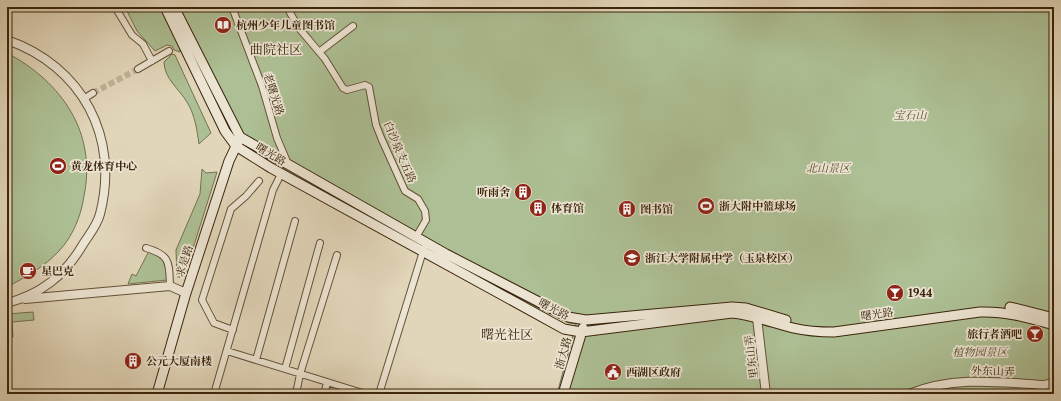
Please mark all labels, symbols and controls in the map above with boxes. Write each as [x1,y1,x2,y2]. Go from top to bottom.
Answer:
library icon: 杭州少年儿童图书馆 [213,15,233,35]
place label: 杭州少年儿童图书馆 [236,18,335,32]
district label: 曲院社区 [250,41,302,57]
street label: 老曙光路 [261,71,287,117]
park label: 宝石山 [894,108,927,122]
street label: 白沙泉支五路 [381,119,419,185]
street label: 曙光路 [253,140,289,168]
sports icon: 黄龙体育中心 [48,156,68,176]
place label: 黄龙体育中心 [71,159,137,173]
park label: 北山景区 [806,161,852,175]
building icon: 听雨舍 [513,182,533,202]
place label: 听雨舍 [477,185,511,199]
sports icon: 浙大附中篮球场 [696,196,716,216]
building icon: 体育馆 [528,198,548,218]
building icon: 图书馆 [617,199,637,219]
place label: 浙大附中篮球场 [719,199,796,213]
place label: 体育馆 [551,201,584,215]
place label: 图书馆 [640,202,673,216]
street label: 求是路 [172,243,196,279]
school or university icon: 浙江大学附属中学（玉泉校区） [622,248,642,268]
place label: 浙江大学附属中学（玉泉校区） [645,251,799,265]
cafe icon: 星巴克 [18,261,38,281]
place label: 星巴克 [41,264,74,278]
bar icon: 1944 [885,283,905,303]
place label: 1944 [908,286,933,300]
street label: 曙光路 [536,295,572,323]
street label: 曙光路 [860,305,894,323]
bar icon: 旅行者酒吧 [1025,324,1045,344]
district label: 曙光社区 [481,326,533,342]
place label: 旅行者酒吧 [967,327,1022,341]
street label: 里东山弄 [741,334,761,380]
street label: 浙大路 [552,335,574,371]
park label: 植物园景区 [953,345,1009,359]
building icon: 公元大厦南楼 [123,351,143,371]
place label: 公元大厦南楼 [146,354,212,368]
public building icon: 西湖区政府 [603,362,623,382]
street label: 外东山弄 [971,363,1015,379]
place label: 西湖区政府 [626,365,681,379]

